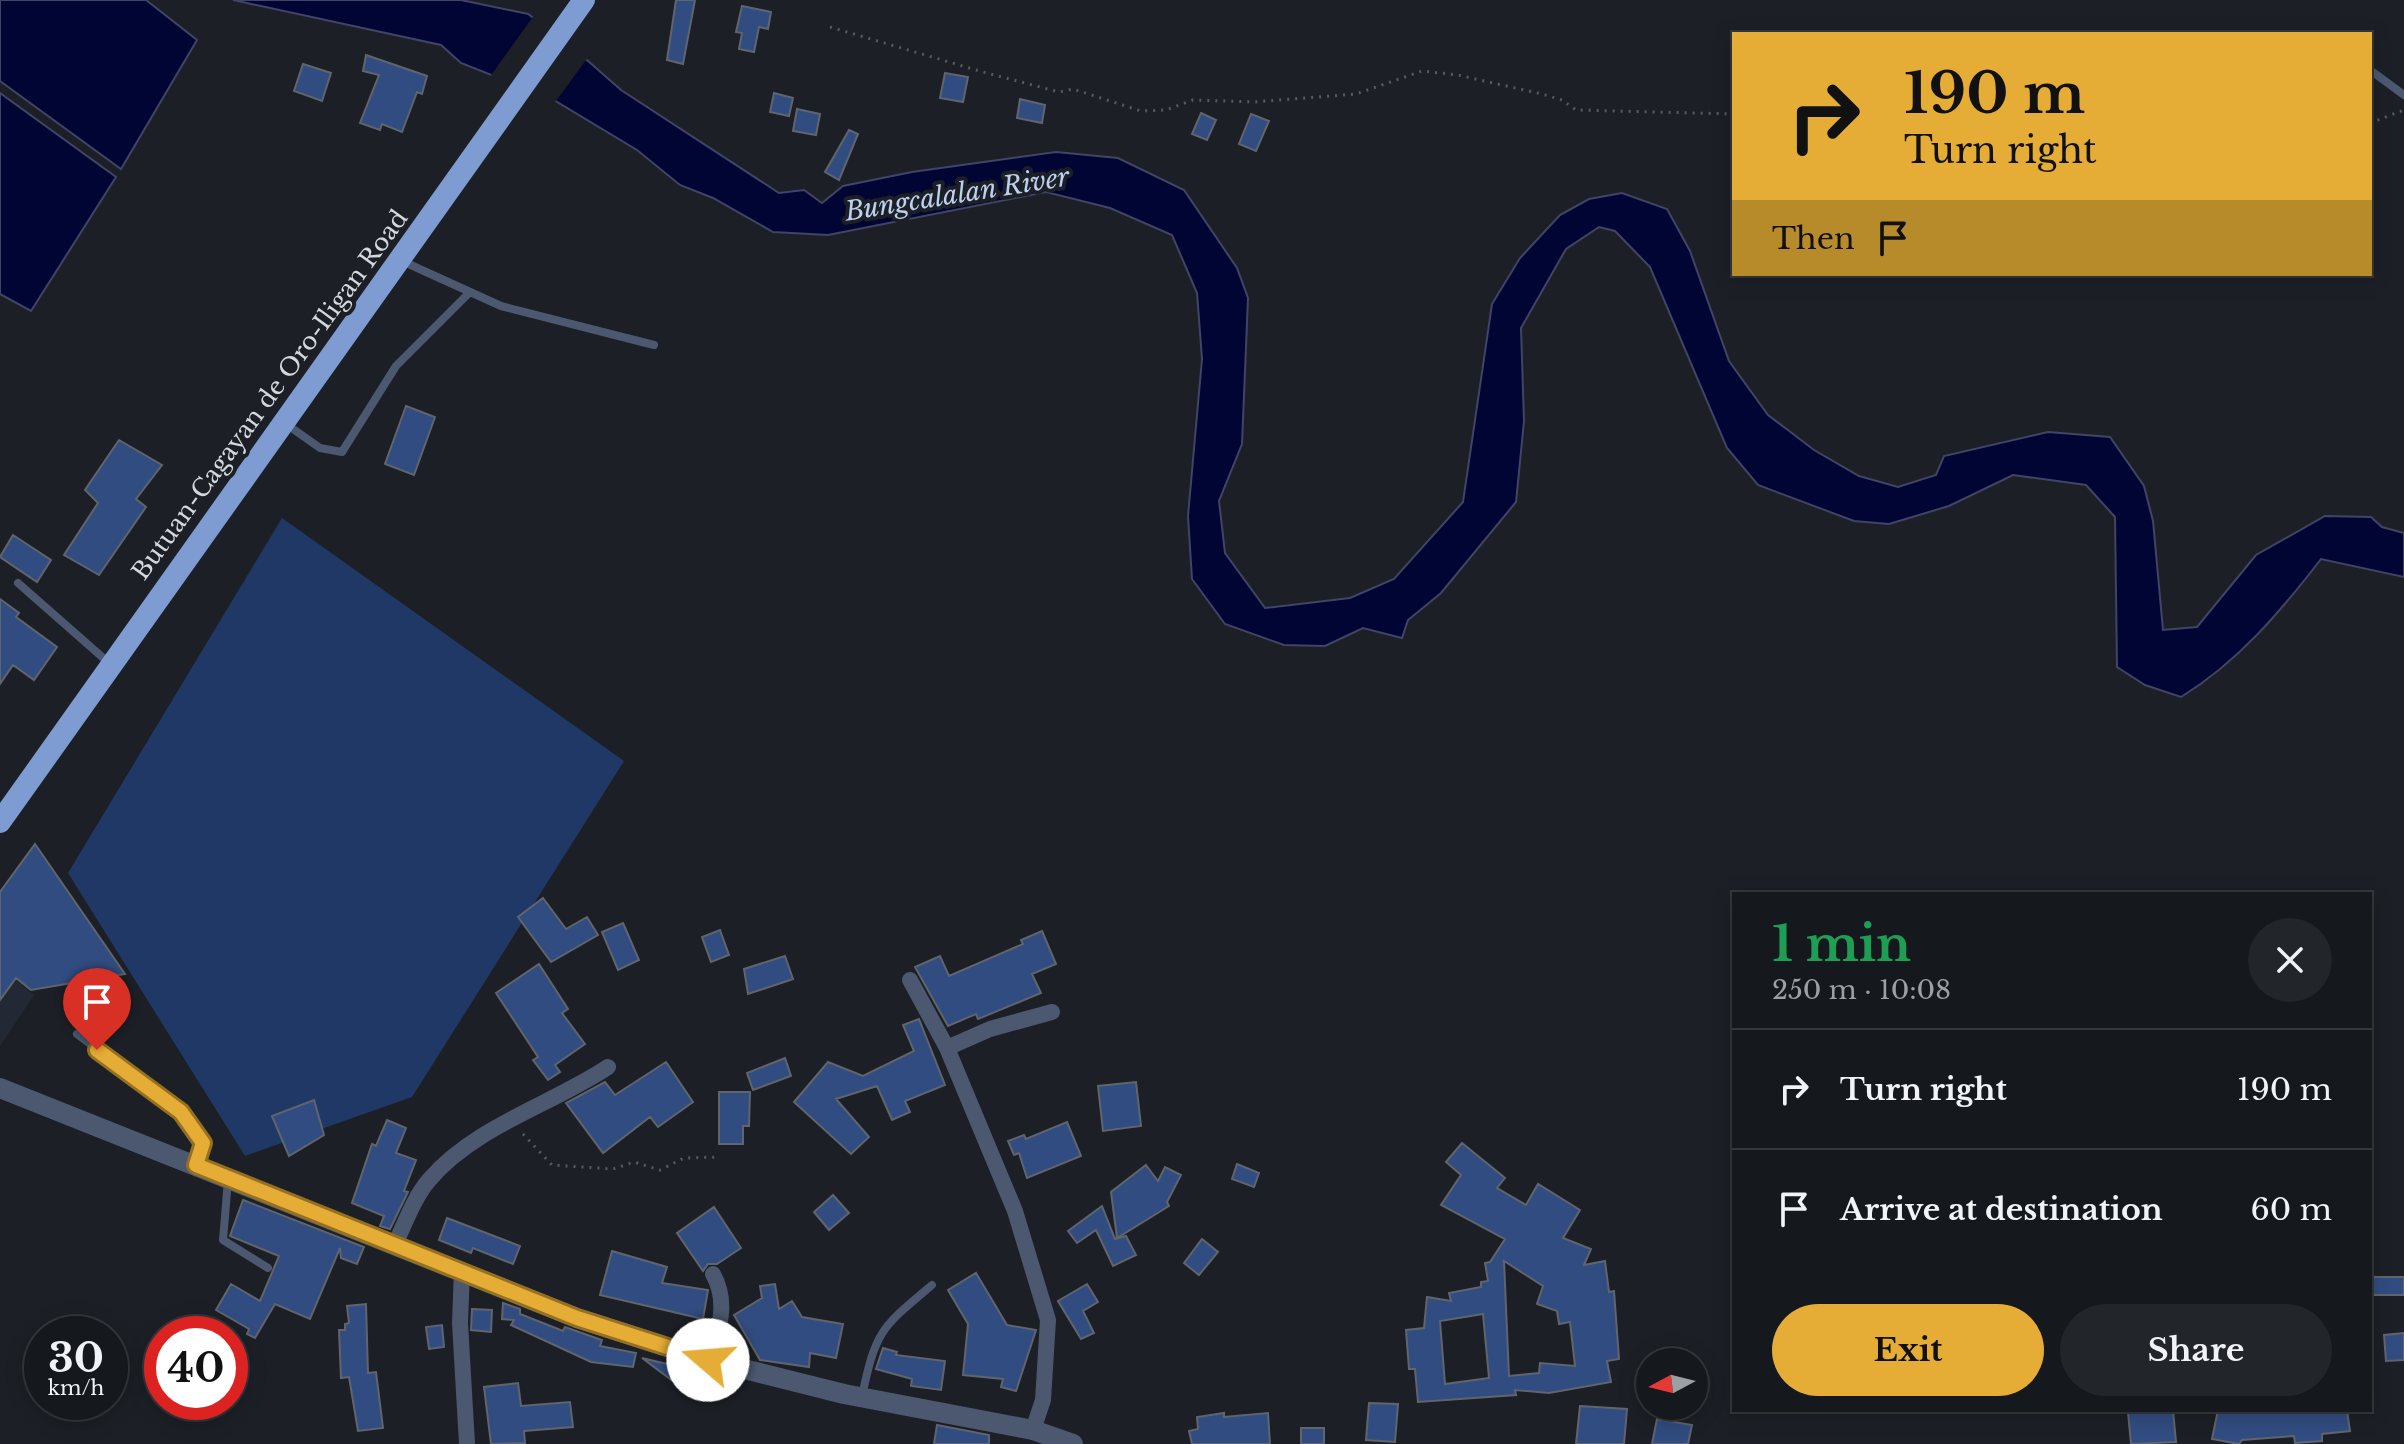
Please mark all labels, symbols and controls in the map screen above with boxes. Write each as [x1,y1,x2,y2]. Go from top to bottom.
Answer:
text: 190 m [1904,59,2085,128]
icon: right [1772,64,1876,168]
text: Turn right [1904,128,2097,173]
water label: Bungcalalan River [841,160,1073,228]
street label: Butuan-Cagayan de Oro-Iligan Road [126,204,414,585]
icon: arrive [1871,216,1915,260]
text: Then [1772,220,1855,257]
text: 1 min [1772,914,1911,974]
button: close [2248,918,2332,1002]
pin [63,968,131,1050]
text: 250 m · 10:08 [1772,974,1951,1006]
icon: arrive [75,980,119,1024]
icon: right [1772,1067,1816,1111]
text: Turn right [1840,1071,2007,1108]
text: 190 m [2237,1071,2332,1108]
icon: arrive [1772,1187,1816,1231]
text: Arrive at destination [1840,1191,2163,1228]
text: 60 m [2250,1191,2332,1228]
button: Exit [1772,1304,2044,1396]
button: Share [2060,1304,2332,1396]
speed limit sign: 40 [144,1316,248,1420]
position arrow [666,1318,750,1402]
text: 30 [48,1333,104,1383]
north arrow [1636,1348,1708,1420]
map controls [1636,1348,1708,1420]
text: km/h [48,1376,104,1400]

